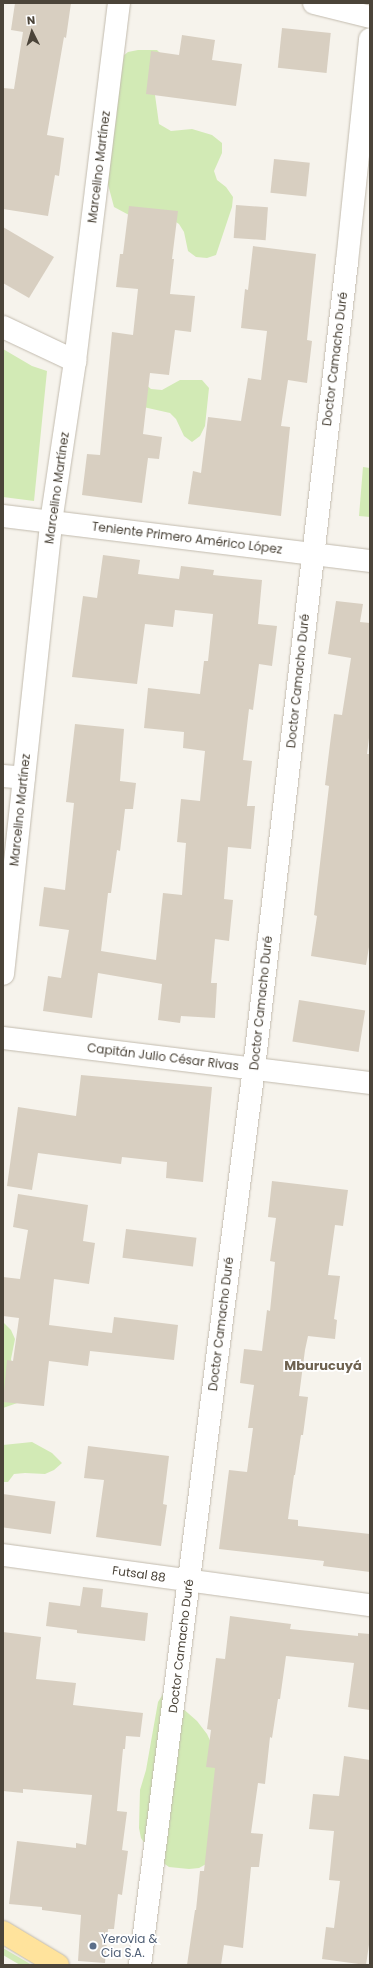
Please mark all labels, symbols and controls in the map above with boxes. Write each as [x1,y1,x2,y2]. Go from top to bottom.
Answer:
north arrow [12,12,52,52]
text: N [26,12,36,28]
street label: Marcelino Martínez [85,110,113,224]
street label: Doctor Camacho Duré [320,291,350,427]
street label: Marcelino Martínez [42,431,72,545]
street label: Teniente Primero Américo López [91,519,283,557]
street label: Doctor Camacho Duré [284,613,312,749]
street label: Marcelino Martínez [7,753,33,867]
street label: Doctor Camacho Duré [247,935,275,1071]
street label: Capitán Julio César Rivas [86,1041,240,1073]
street label: Doctor Camacho Duré [206,1256,236,1392]
district label: Mburucuyá [284,1358,362,1374]
street label: Futsal 88 [111,1563,167,1585]
street label: Doctor Camacho Duré [166,1578,196,1714]
place label: Yerovia & Cia S.A. [101,1932,157,1960]
marker: Yerovia & Cia S.A. [88,1941,98,1951]

